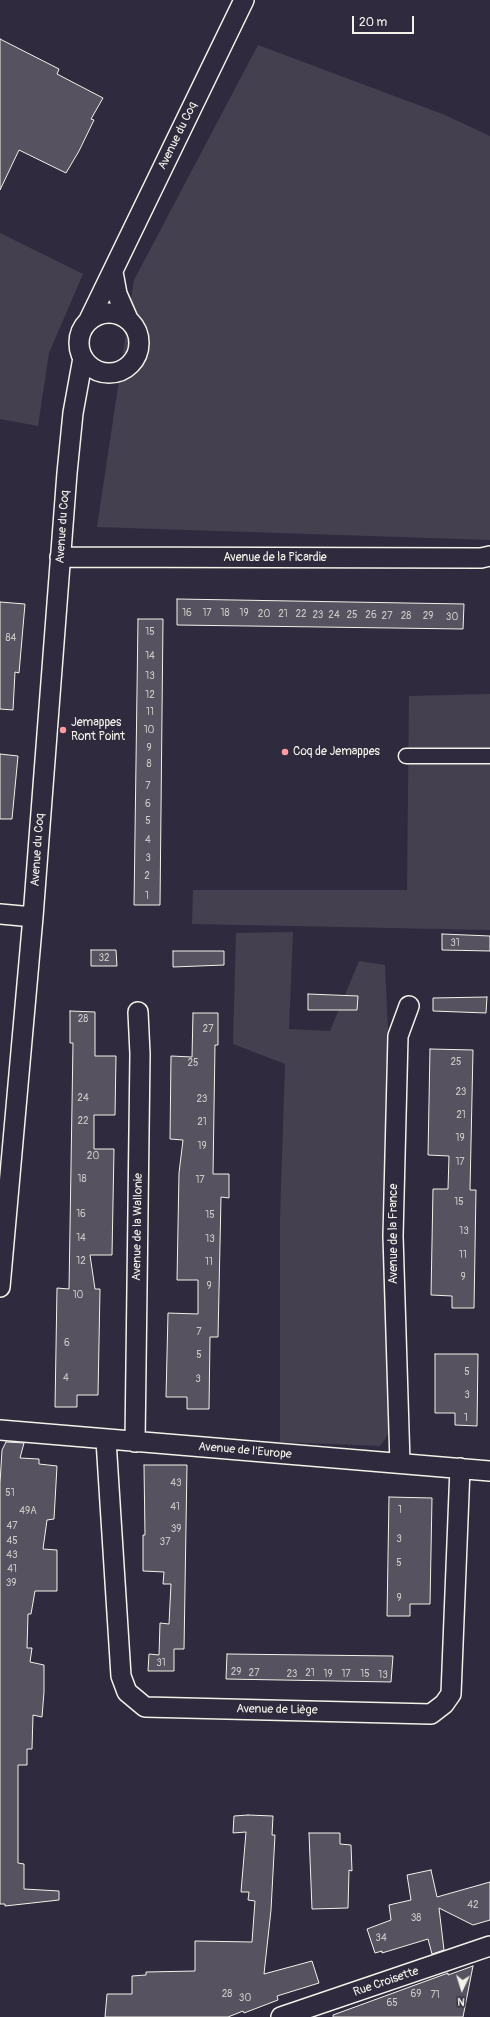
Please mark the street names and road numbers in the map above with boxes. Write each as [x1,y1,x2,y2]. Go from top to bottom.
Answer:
street label: Avenue du Coq [155,100,201,172]
street label: Avenue du Coq [53,490,73,564]
street label: Avenue de la Picardie [223,551,327,565]
street label: Avenue du Coq [28,813,48,887]
street label: Avenue de la Wallonie [130,1173,146,1281]
street label: Avenue de la France [387,1184,401,1284]
street label: Avenue de l'Europe [198,1440,292,1462]
street label: Avenue de Liège [236,1702,318,1718]
street label: Rue Croisette [351,1964,421,2000]

